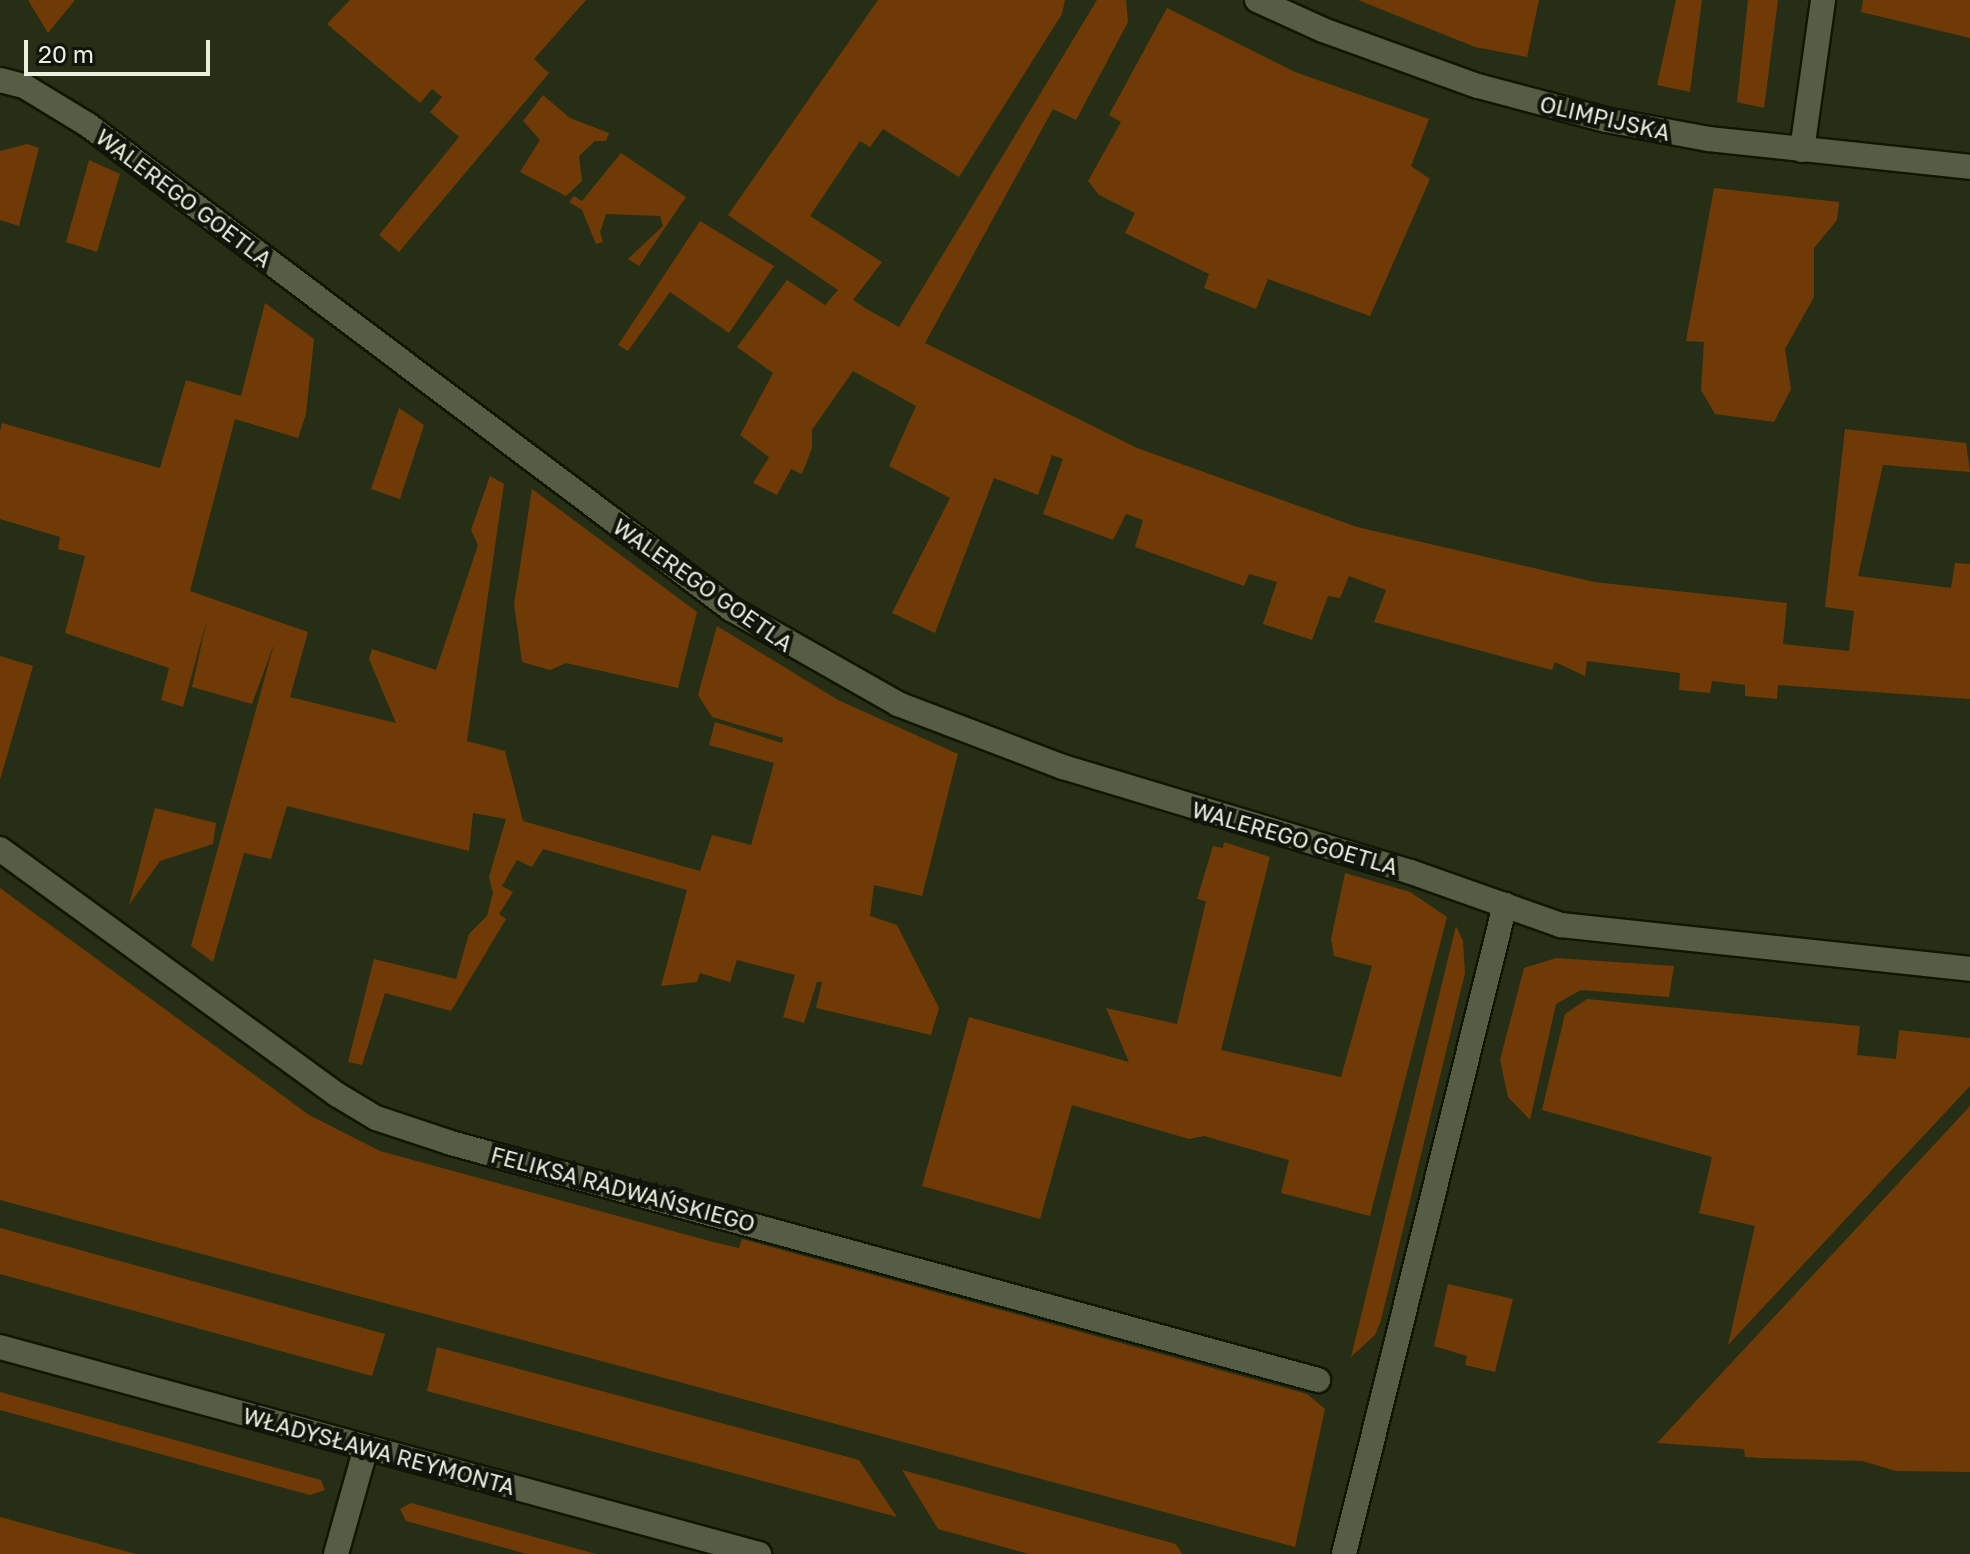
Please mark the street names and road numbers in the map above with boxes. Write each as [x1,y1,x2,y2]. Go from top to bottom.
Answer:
street label: OLIMPIJSKA [1537,90,1673,146]
street label: WALEREGO GOETLA [91,123,277,273]
street label: WALEREGO GOETLA [608,513,798,657]
street label: WALEREGO GOETLA [1189,796,1401,880]
street label: FELIKSA RADWAŃSKIEGO [488,1141,758,1237]
street label: WŁADYSŁAWA REYMONTA [240,1402,518,1500]

